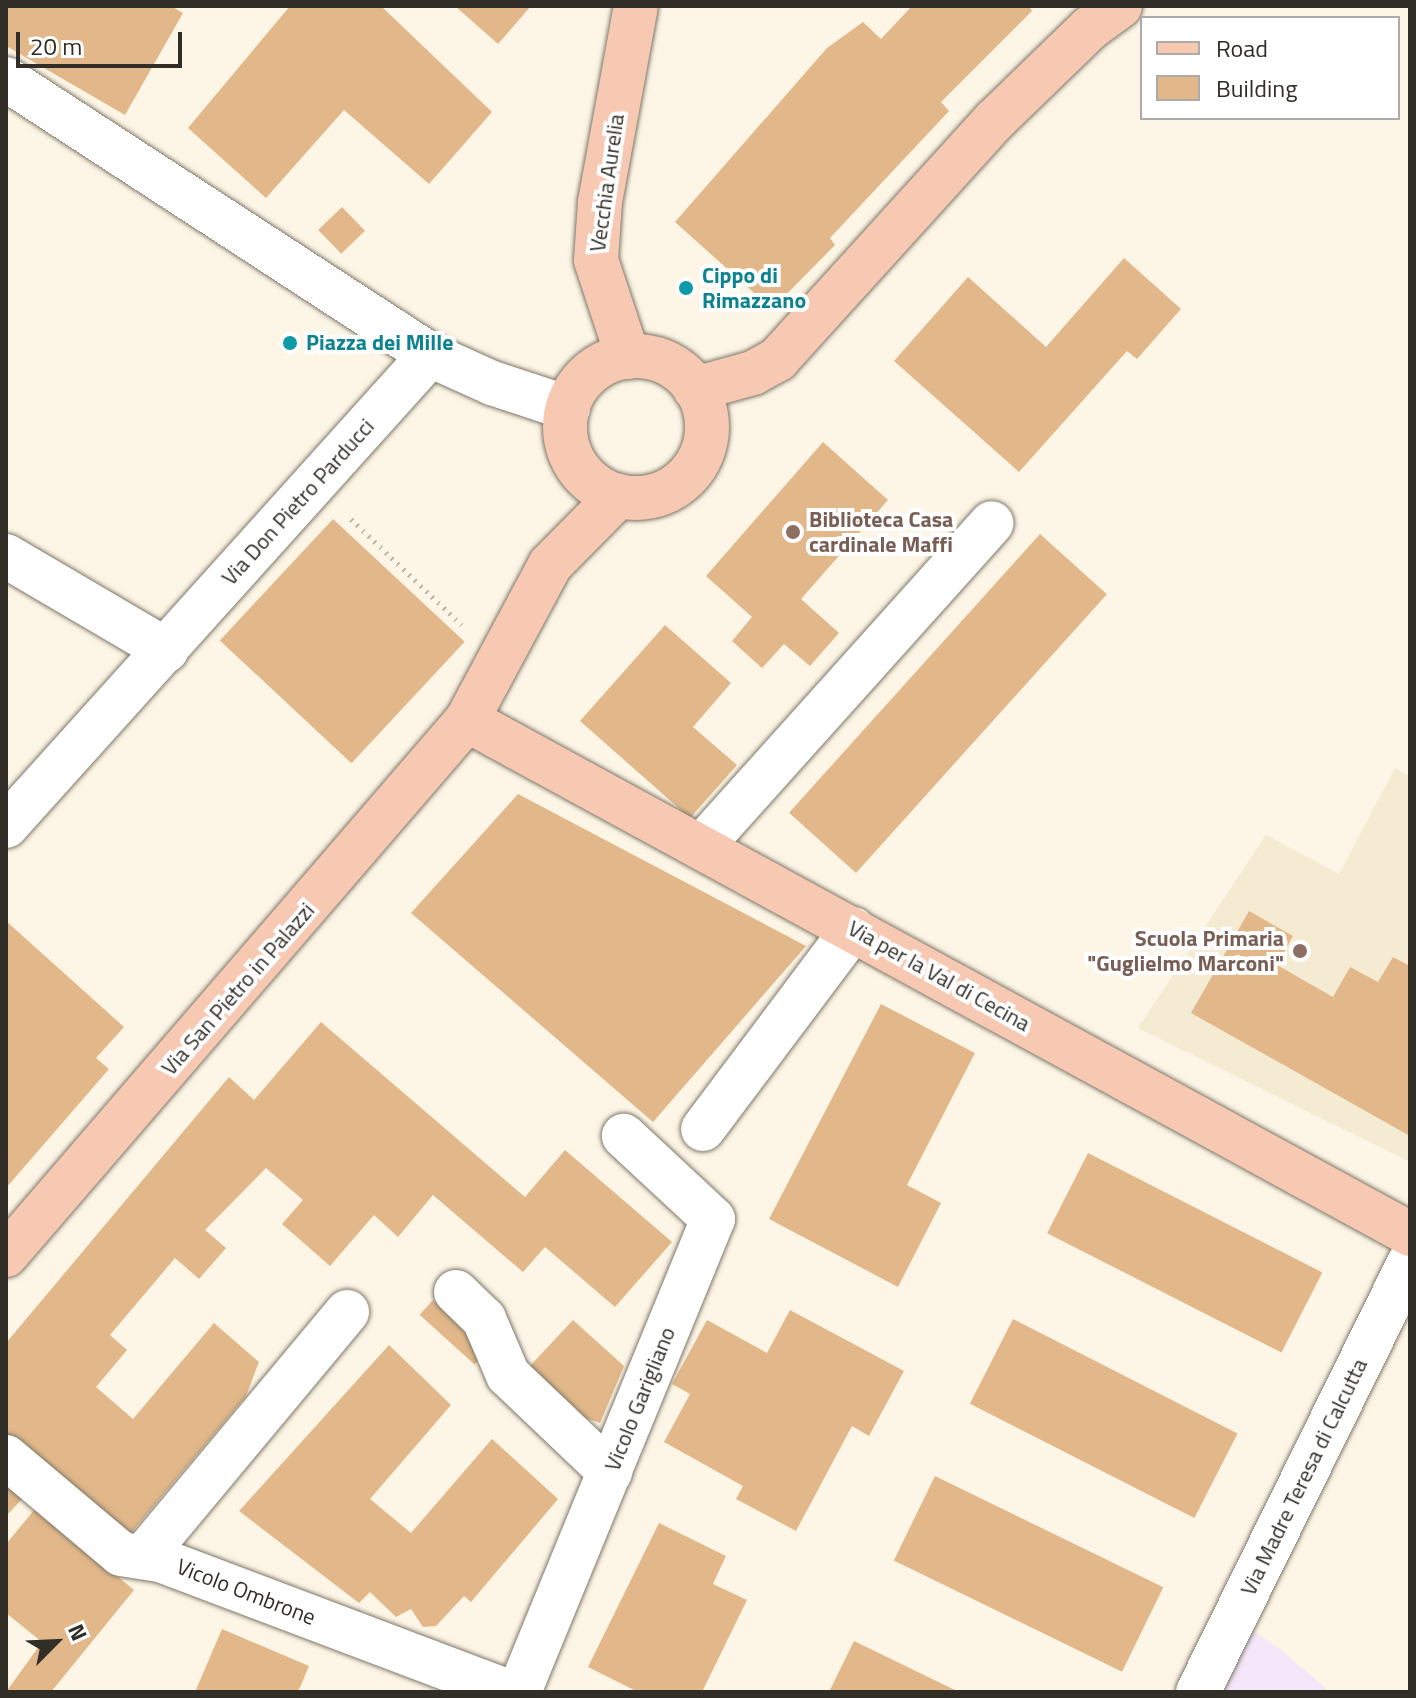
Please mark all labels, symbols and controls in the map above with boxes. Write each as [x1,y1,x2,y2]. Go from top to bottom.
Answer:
scale bar [20,16,186,66]
legend [1140,16,1400,120]
text: 20 m [30,28,82,64]
text: Road [1216,30,1268,66]
text: Building [1216,70,1298,106]
street label: Vecchia Aurelia [584,112,630,254]
place label: Cippo di Rimazzano [702,262,806,314]
marker: Cippo di Rimazzano [677,279,695,297]
place label: Piazza dei Mille [306,330,453,356]
marker: Piazza dei Mille [281,334,299,352]
street label: Via Don Pietro Parducci [216,413,380,591]
place label: Biblioteca Casa cardinale Maffi [809,506,953,558]
marker: Biblioteca Casa cardinale Maffi [784,523,802,541]
street label: Via San Pietro in Palazzi [156,897,320,1081]
street label: Via per la Val di Cecina [843,915,1035,1037]
place label: Scuola Primaria "Guglielmo Marconi" [1087,925,1284,976]
marker: Scuola Primaria "Guglielmo Marconi" [1291,942,1309,960]
street label: Vicolo Garigliano [599,1323,681,1475]
street label: Via Madre Teresa di Calcutta [1235,1354,1373,1600]
street label: Vicolo Ombrone [173,1553,319,1631]
north arrow [16,1602,96,1682]
text: N [59,1618,97,1646]

